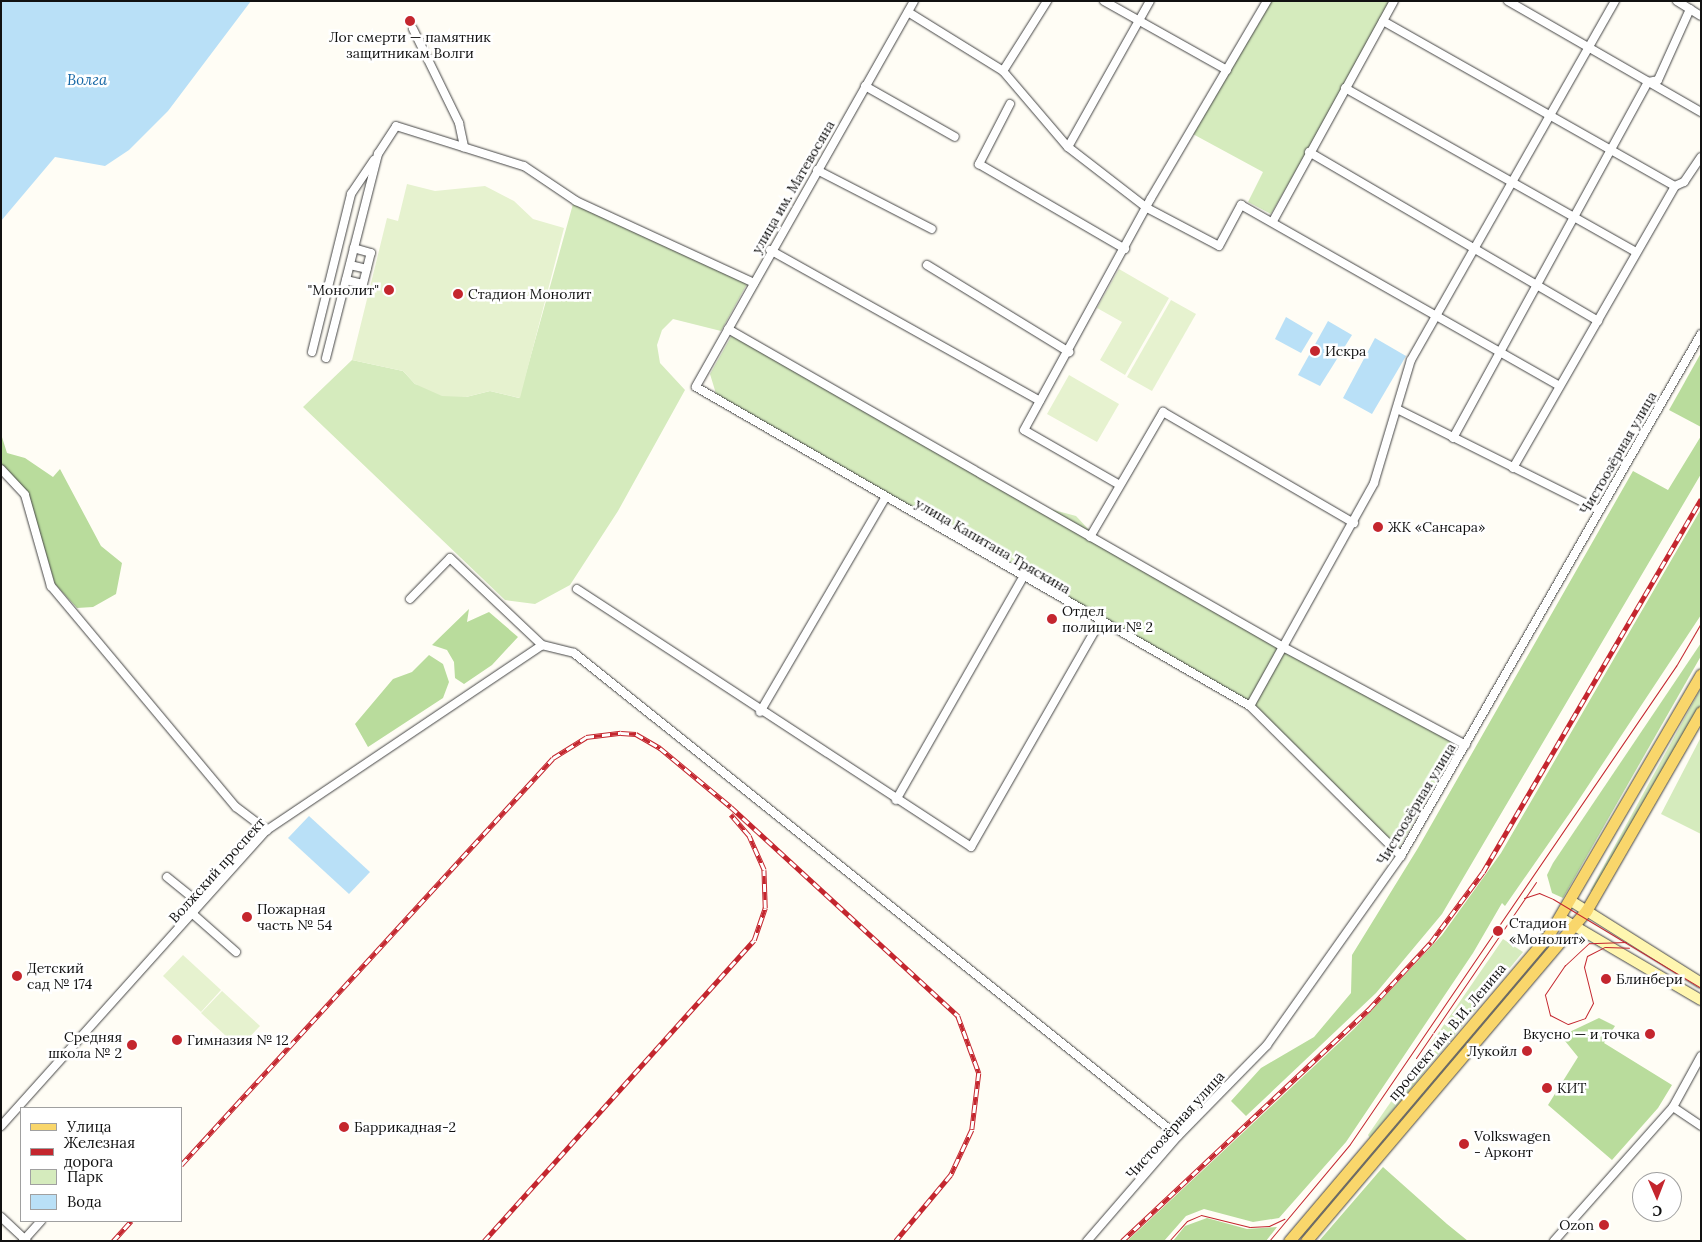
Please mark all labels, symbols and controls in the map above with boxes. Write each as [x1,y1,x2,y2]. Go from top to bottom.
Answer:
marker: Лог смерти — памятник защитникам Волги [404,15,416,27]
place label: Лог смерти — памятник защитникам Волги [329,29,491,62]
water label: Волга [67,71,107,89]
street label: улица им. Матевосяна [748,117,838,257]
place label: "Монолит" [307,282,379,298]
marker: "Монолит" [383,284,395,296]
place label: Стадион Монолит [468,286,592,302]
marker: Стадион Монолит [452,288,464,300]
place label: Искра [1325,343,1366,359]
marker: Искра [1309,345,1321,357]
street label: Чистоозёрная улица [1576,389,1660,517]
street label: улица Капитана Тряскина [912,495,1074,597]
place label: ЖК «Сансара» [1388,519,1486,535]
marker: ЖК «Сансара» [1372,521,1384,533]
place label: Отдел полиции № 2 [1062,603,1153,636]
marker: Отдел полиции № 2 [1046,613,1058,625]
street label: Чистоозёрная улица [1373,740,1459,868]
street label: Волжский проспект [165,814,269,926]
place label: Пожарная часть № 54 [257,901,332,934]
marker: Пожарная часть № 54 [241,911,253,923]
place label: Стадион «Монолит» [1509,915,1586,948]
marker: Стадион «Монолит» [1491,924,1505,938]
place label: Детский сад № 174 [27,960,92,992]
street label: проспект им. В.И. Ленина [1385,960,1509,1104]
marker: Детский сад № 174 [11,970,23,982]
place label: Блинбери [1616,971,1683,987]
marker: Блинбери [1600,973,1612,985]
place label: Вкусно — и точка [1523,1026,1640,1042]
marker: Вкусно — и точка [1644,1028,1656,1040]
place label: Средняя школа № 2 [48,1029,122,1062]
place label: Гимназия № 12 [187,1032,289,1048]
marker: Гимназия № 12 [171,1034,183,1046]
marker: Средняя школа № 2 [126,1039,138,1051]
place label: Лукойл [1467,1043,1517,1059]
marker: Лукойл [1521,1045,1533,1057]
street label: Чистоозёрная улица [1122,1068,1228,1182]
place label: КИТ [1557,1080,1587,1096]
marker: КИТ [1541,1082,1553,1094]
legend [20,1107,182,1222]
text: Улица [67,1117,111,1136]
place label: Баррикадная-2 [354,1119,456,1135]
marker: Баррикадная-2 [338,1121,350,1133]
place label: Volkswagen - Арконт [1474,1128,1551,1160]
text: Железная дорога [64,1133,135,1171]
marker: Volkswagen - Арконт [1458,1138,1470,1150]
text: Парк [67,1167,103,1186]
north arrow [1632,1172,1682,1222]
text: Вода [67,1192,102,1211]
text: С [1652,1202,1662,1220]
place label: Ozon [1559,1217,1594,1233]
marker: Ozon [1598,1219,1610,1231]

